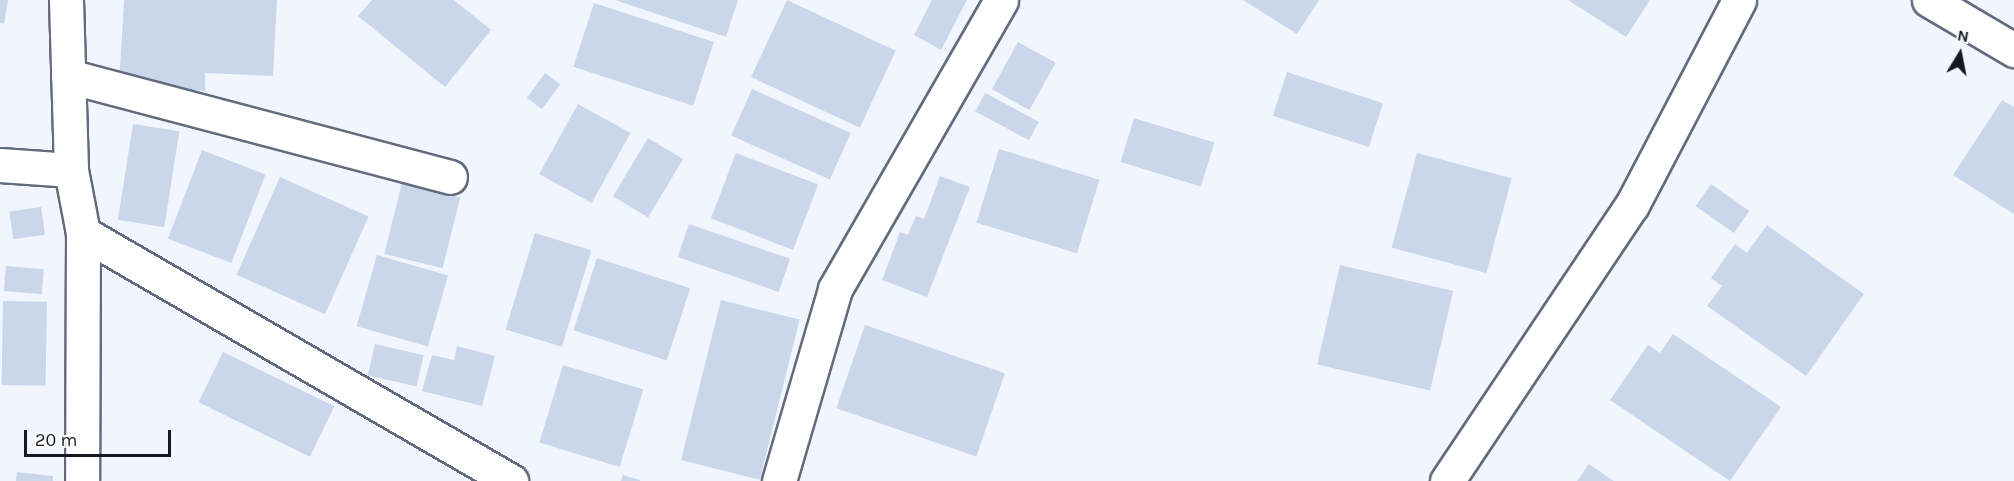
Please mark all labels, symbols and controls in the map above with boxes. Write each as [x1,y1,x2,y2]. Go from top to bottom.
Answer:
north arrow [1930,24,1990,84]
text: N [1956,25,1971,46]
scale bar [27,418,174,456]
text: 20 m [35,429,77,451]

